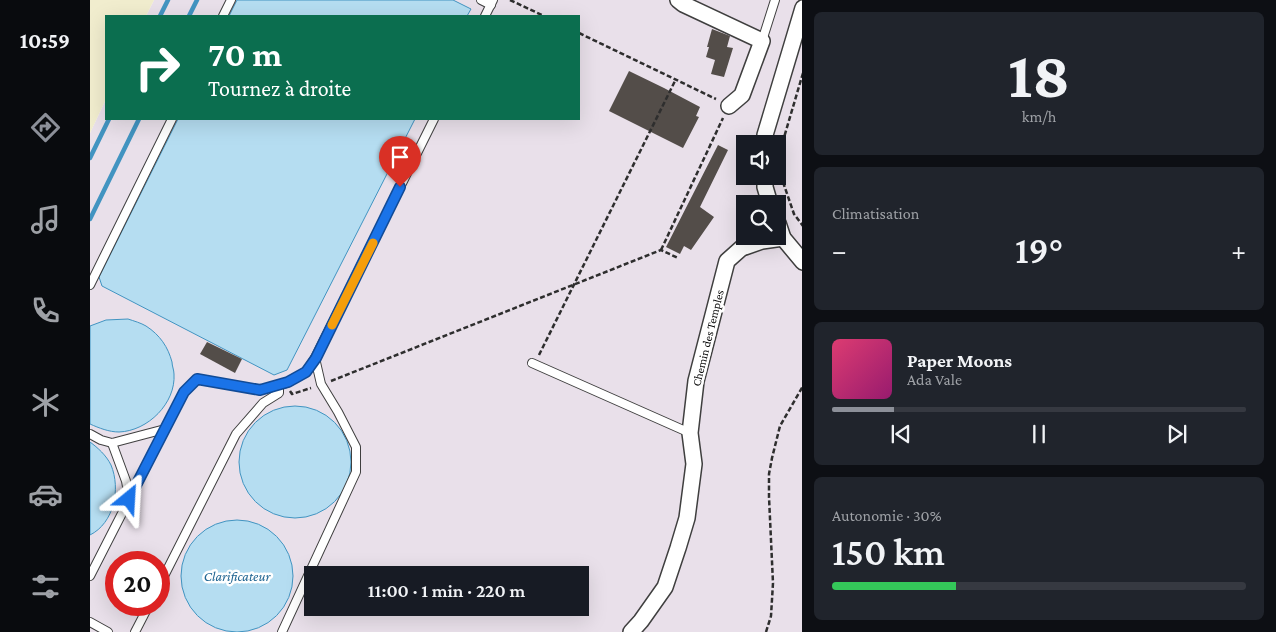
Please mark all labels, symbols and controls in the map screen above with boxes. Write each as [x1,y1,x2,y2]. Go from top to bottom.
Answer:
text: 10:59 [20,28,70,53]
icon: right [125,35,190,100]
text: 70 m [208,35,282,74]
text: 18 [1008,39,1070,111]
text: Tournez à droite [208,76,351,101]
text: km/h [1022,108,1056,125]
icon: directions [28,110,63,145]
map controls [736,135,786,245]
button: sound [736,135,786,185]
pin [379,136,421,187]
icon: arrive [386,143,414,171]
button: search [736,195,786,245]
icon: music [28,202,63,237]
text: Climatisation [832,205,919,222]
text: 19° [1015,229,1063,271]
text: − [832,235,847,266]
text: + [1231,235,1246,266]
street label: Chemin des Temples [689,288,727,388]
icon: phone [28,293,63,328]
text: Paper Moons [907,350,1012,371]
text: Ada Vale [907,371,962,388]
icon: climate [28,385,63,420]
icon: previous [887,420,915,448]
icon: pause [1025,420,1053,448]
icon: next [1163,420,1191,448]
position arrow [102,472,154,524]
icon: car [28,477,63,512]
text: Autonomie · 30% [832,507,941,524]
text: 150 km [832,531,945,573]
speed limit sign: 20 [105,551,170,616]
water label: Clarificateur [204,568,271,584]
icon: filters [28,569,63,604]
text: 11:00 · 1 min · 220 m [368,580,525,601]

